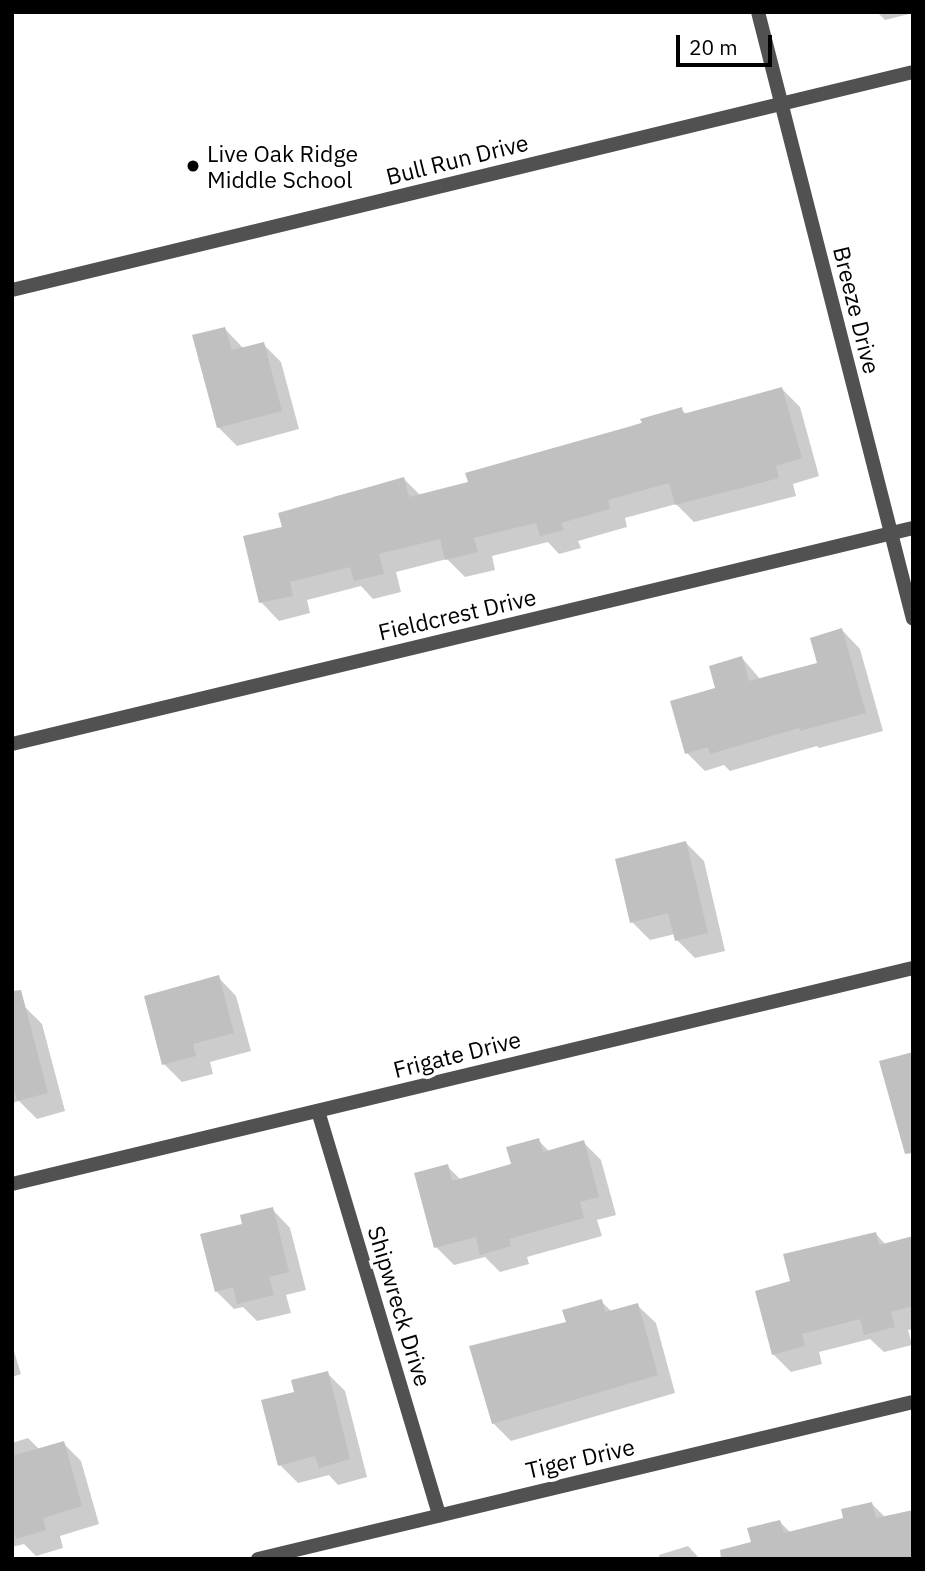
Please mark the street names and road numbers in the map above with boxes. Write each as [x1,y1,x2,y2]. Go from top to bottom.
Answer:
street label: Bull Run Drive [383,128,531,190]
street label: Breeze Drive [828,243,886,377]
street label: Fieldcrest Drive [375,582,539,646]
street label: Frigate Drive [390,1025,524,1083]
street label: Shipwreck Drive [362,1222,438,1390]
street label: Tiger Drive [523,1432,637,1484]

